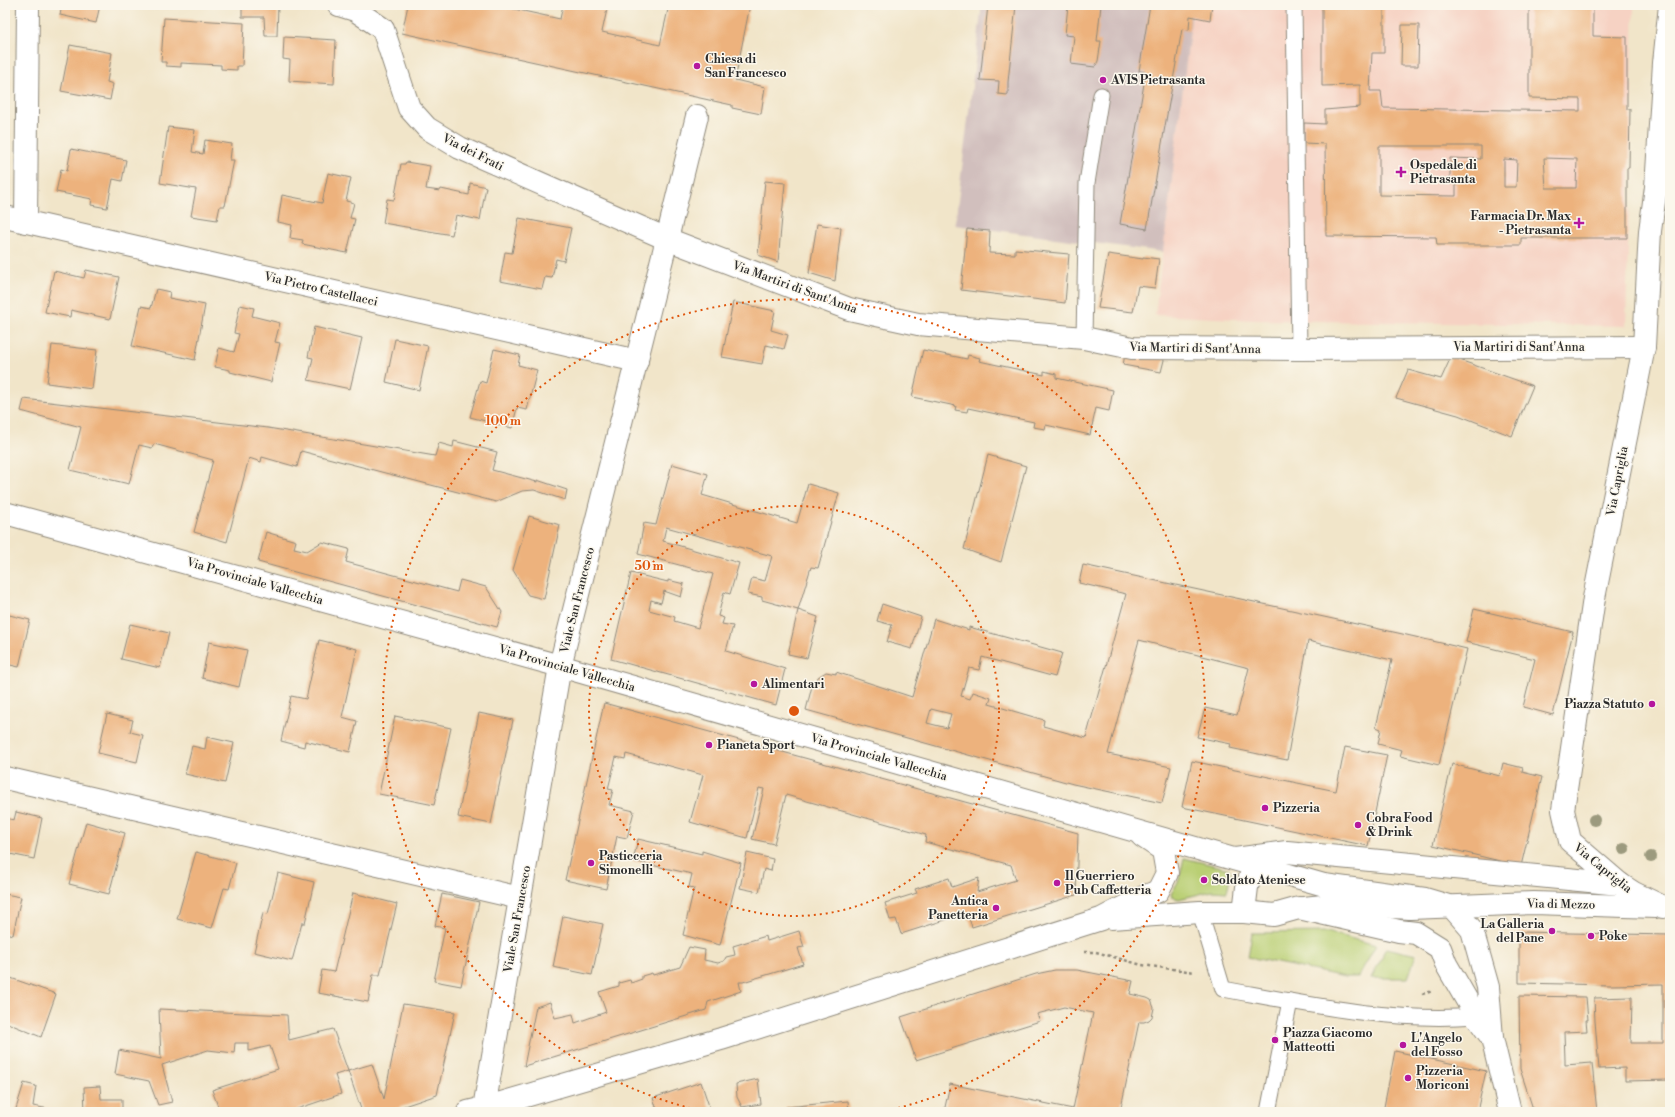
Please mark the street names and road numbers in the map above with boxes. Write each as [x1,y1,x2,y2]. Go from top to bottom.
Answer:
street label: Via dei Frati [439,130,506,174]
street label: Via Martiri di Sant'Anna [730,258,860,317]
street label: Via Pietro Castellacci [262,269,379,310]
street label: Via Martiri di Sant'Anna [1128,340,1262,357]
street label: Via Martiri di Sant'Anna [1452,340,1586,355]
street label: Via Capriglia [1603,444,1632,518]
street label: Viale San Francesco [557,545,598,656]
street label: Via Provinciale Vallecchia [184,555,326,608]
street label: Via Provinciale Vallecchia [496,642,638,695]
street label: Via Provinciale Vallecchia [808,731,950,784]
street label: Via Capriglia [1570,840,1636,897]
street label: Viale San Francesco [500,864,534,975]
street label: Via di Mezzo [1526,896,1596,913]

